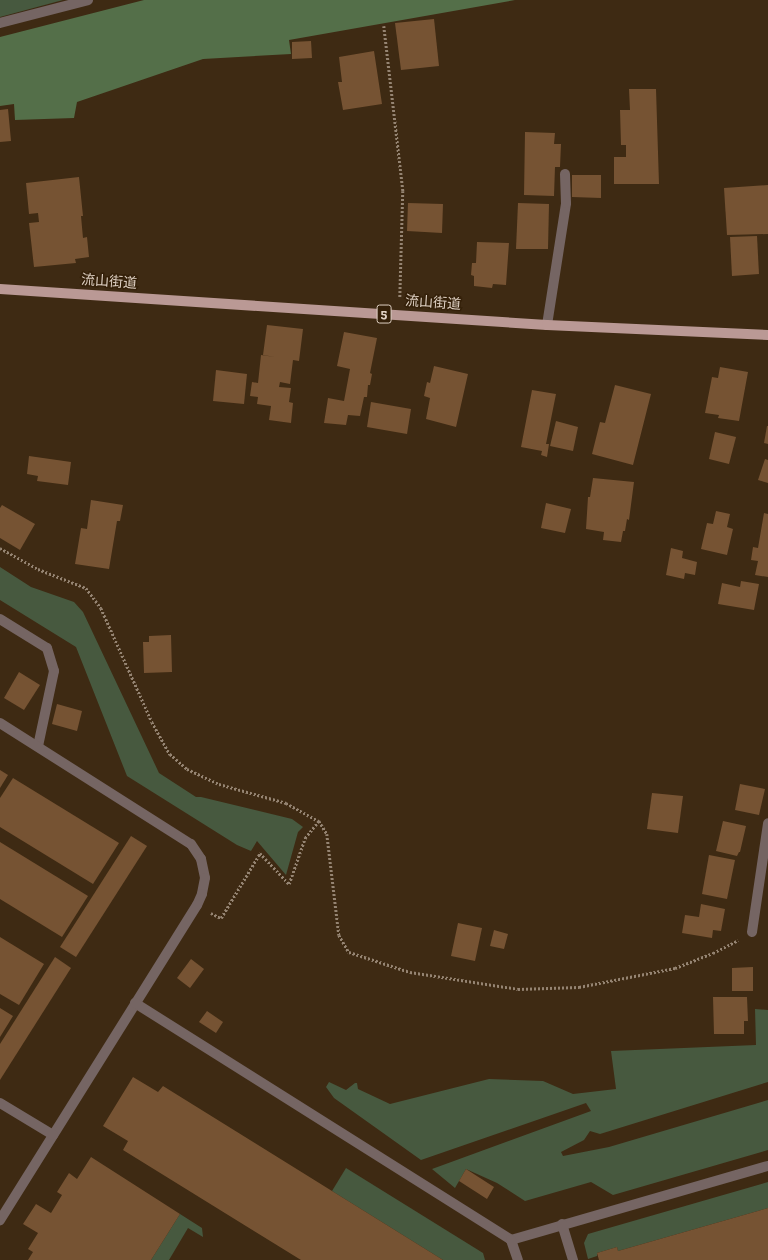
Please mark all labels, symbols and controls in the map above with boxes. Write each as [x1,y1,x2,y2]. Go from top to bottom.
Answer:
street label: 流山街道 [80,272,138,292]
street label: 流山街道 [404,293,462,313]
road number: 5 [376,303,392,325]

